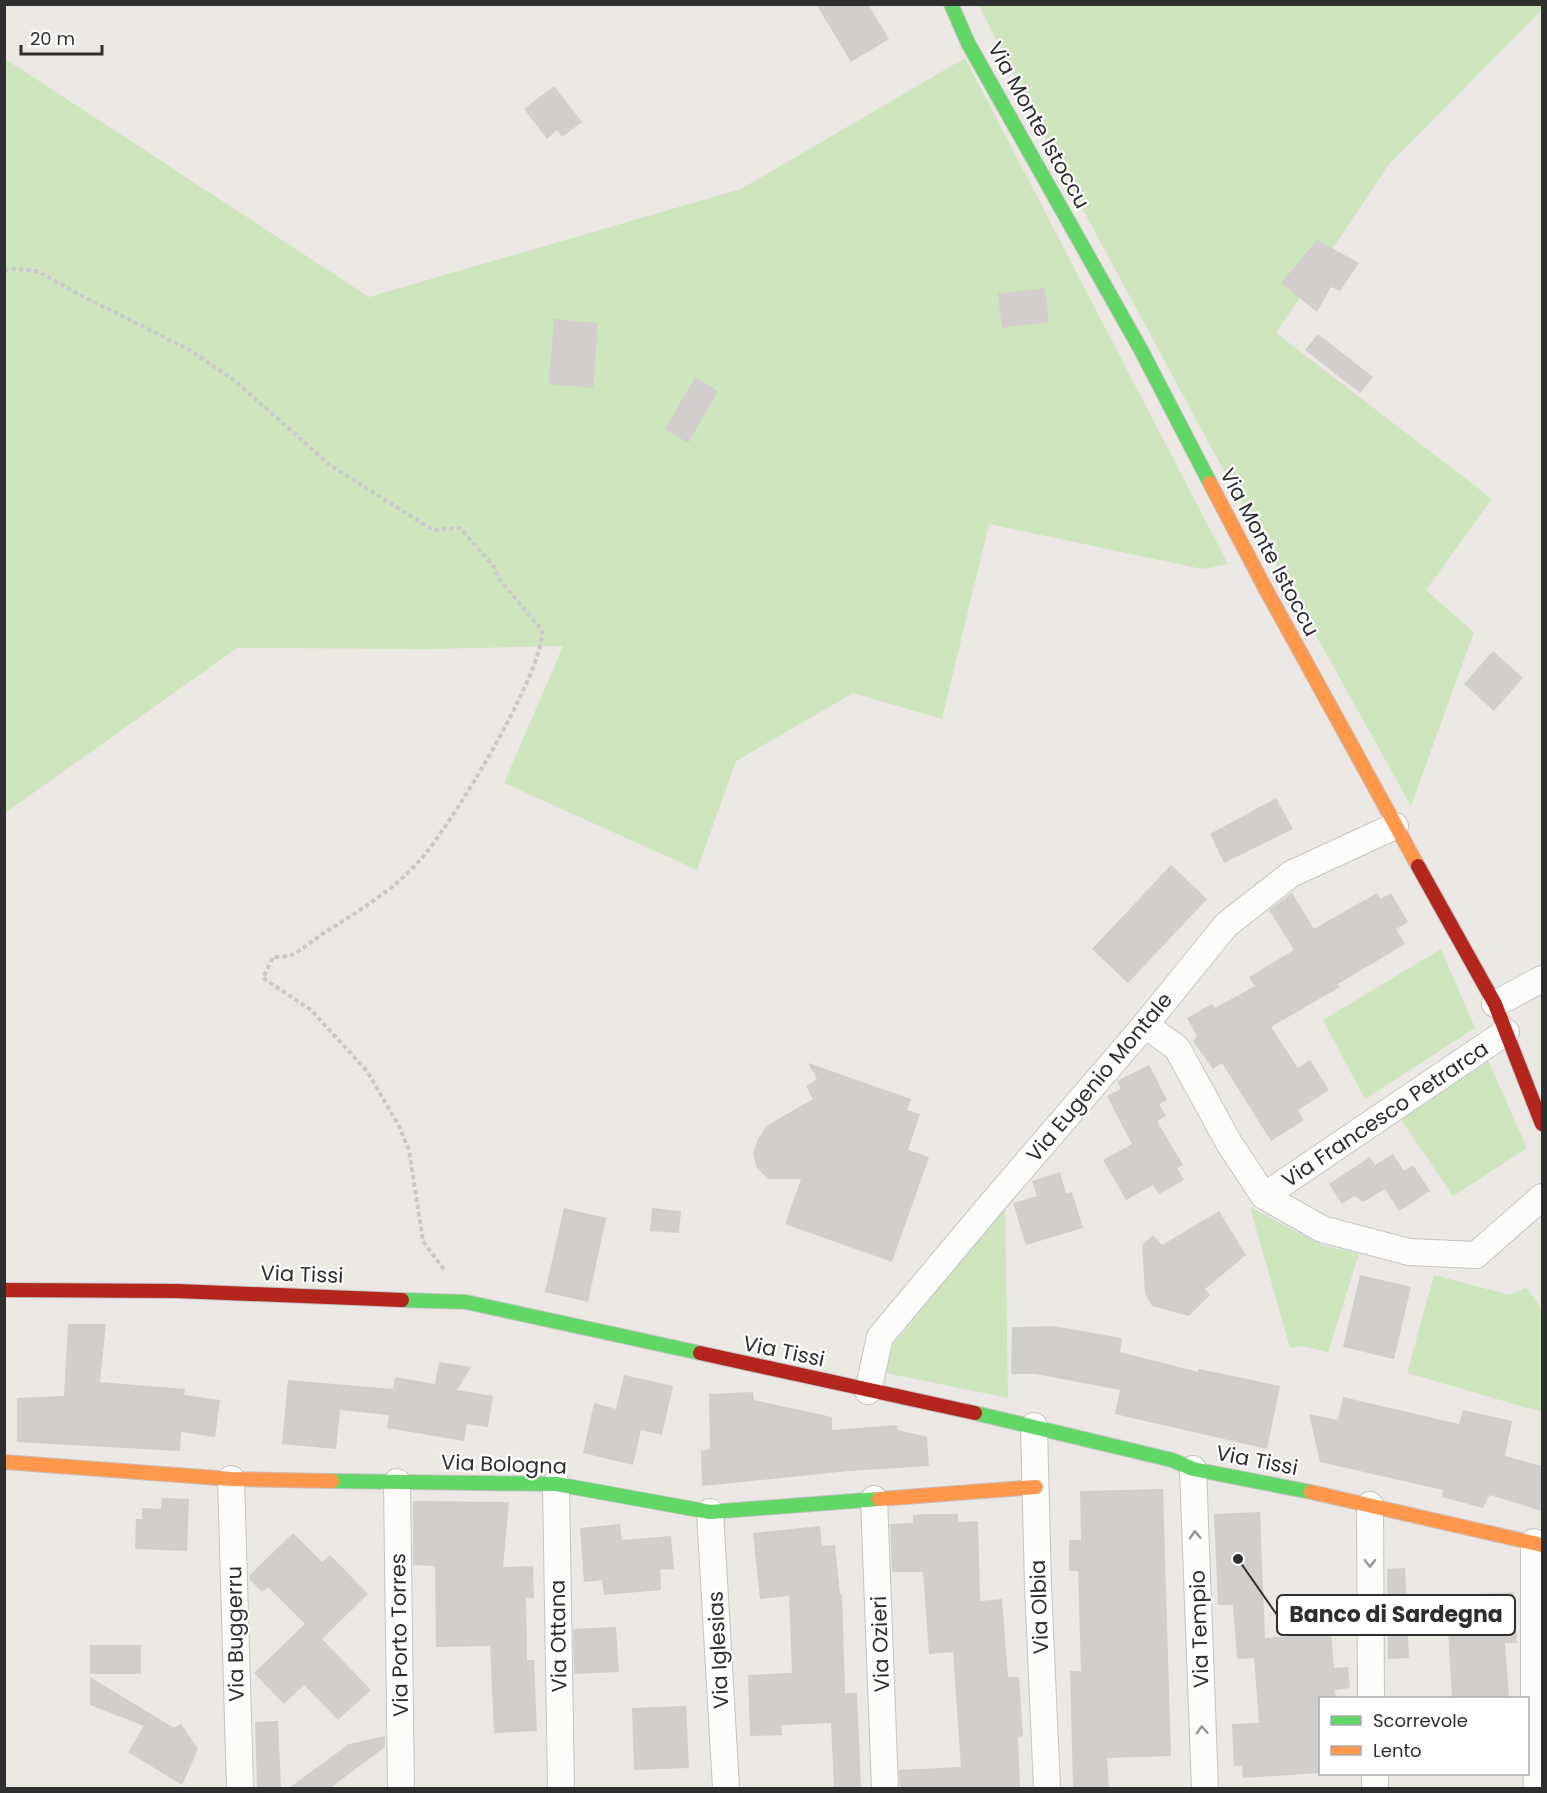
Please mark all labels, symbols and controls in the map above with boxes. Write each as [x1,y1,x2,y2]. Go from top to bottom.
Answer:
scale bar [21,18,102,56]
text: 20 m [30,26,75,51]
street label: Via Monte Istoccu [981,36,1097,214]
street label: Via Monte Istoccu [1213,463,1327,641]
street label: Via Eugenio Montale [1019,986,1179,1168]
street label: Via Francesco Petrarca [1276,1034,1494,1194]
street label: Via Tissi [260,1258,344,1290]
street label: Via Tissi [740,1328,828,1374]
street label: Via Tissi [1214,1438,1300,1482]
street label: Via Bologna [441,1447,567,1481]
one-way arrow [1189,1531,1202,1540]
street label: Via Porto Torres [383,1553,415,1717]
street label: Via Olbia [1023,1559,1055,1655]
one-way arrow [1364,1559,1376,1568]
street label: Via Buggerru [219,1566,251,1702]
street label: Via Tempio [1182,1570,1216,1688]
street label: Via Ottana [543,1579,573,1693]
street label: Via Iglesias [700,1590,736,1710]
street label: Via Ozieri [864,1595,896,1693]
callout: Banco di Sardegna [1277,1595,1515,1635]
text: Banco di Sardegna [1289,1599,1503,1630]
legend [1319,1697,1529,1775]
text: Scorrevole [1373,1708,1468,1733]
one-way arrow [1196,1726,1209,1735]
text: Lento [1373,1738,1422,1763]

